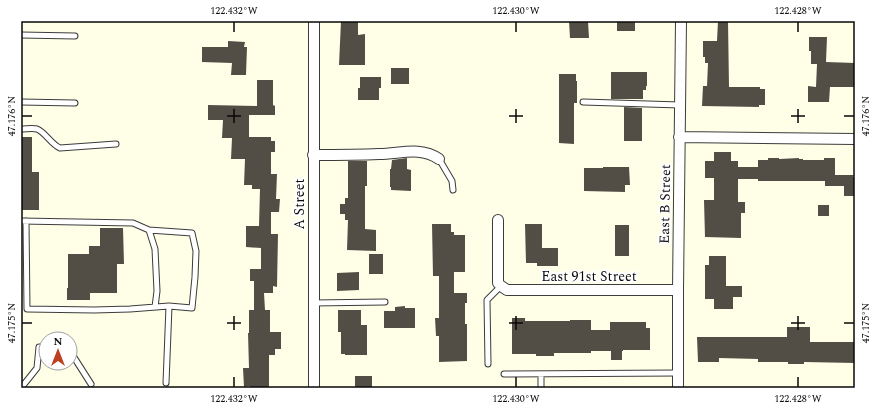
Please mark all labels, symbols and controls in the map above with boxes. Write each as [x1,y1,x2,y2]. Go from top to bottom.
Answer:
text: 122.432°W [210,3,258,19]
text: 122.430°W [492,3,540,19]
text: 122.428°W [774,3,822,19]
text: 47.176°N [4,96,20,136]
text: 47.176°N [858,96,874,136]
street label: East B Street [654,164,676,244]
street label: A Street [289,179,310,229]
street label: East 91st Street [541,266,637,287]
text: 47.175°N [4,303,20,343]
text: 47.175°N [858,303,874,343]
north arrow [38,331,78,371]
text: N [54,333,63,350]
text: 122.432°W [210,391,258,407]
text: 122.430°W [492,391,540,407]
text: 122.428°W [774,391,822,407]

